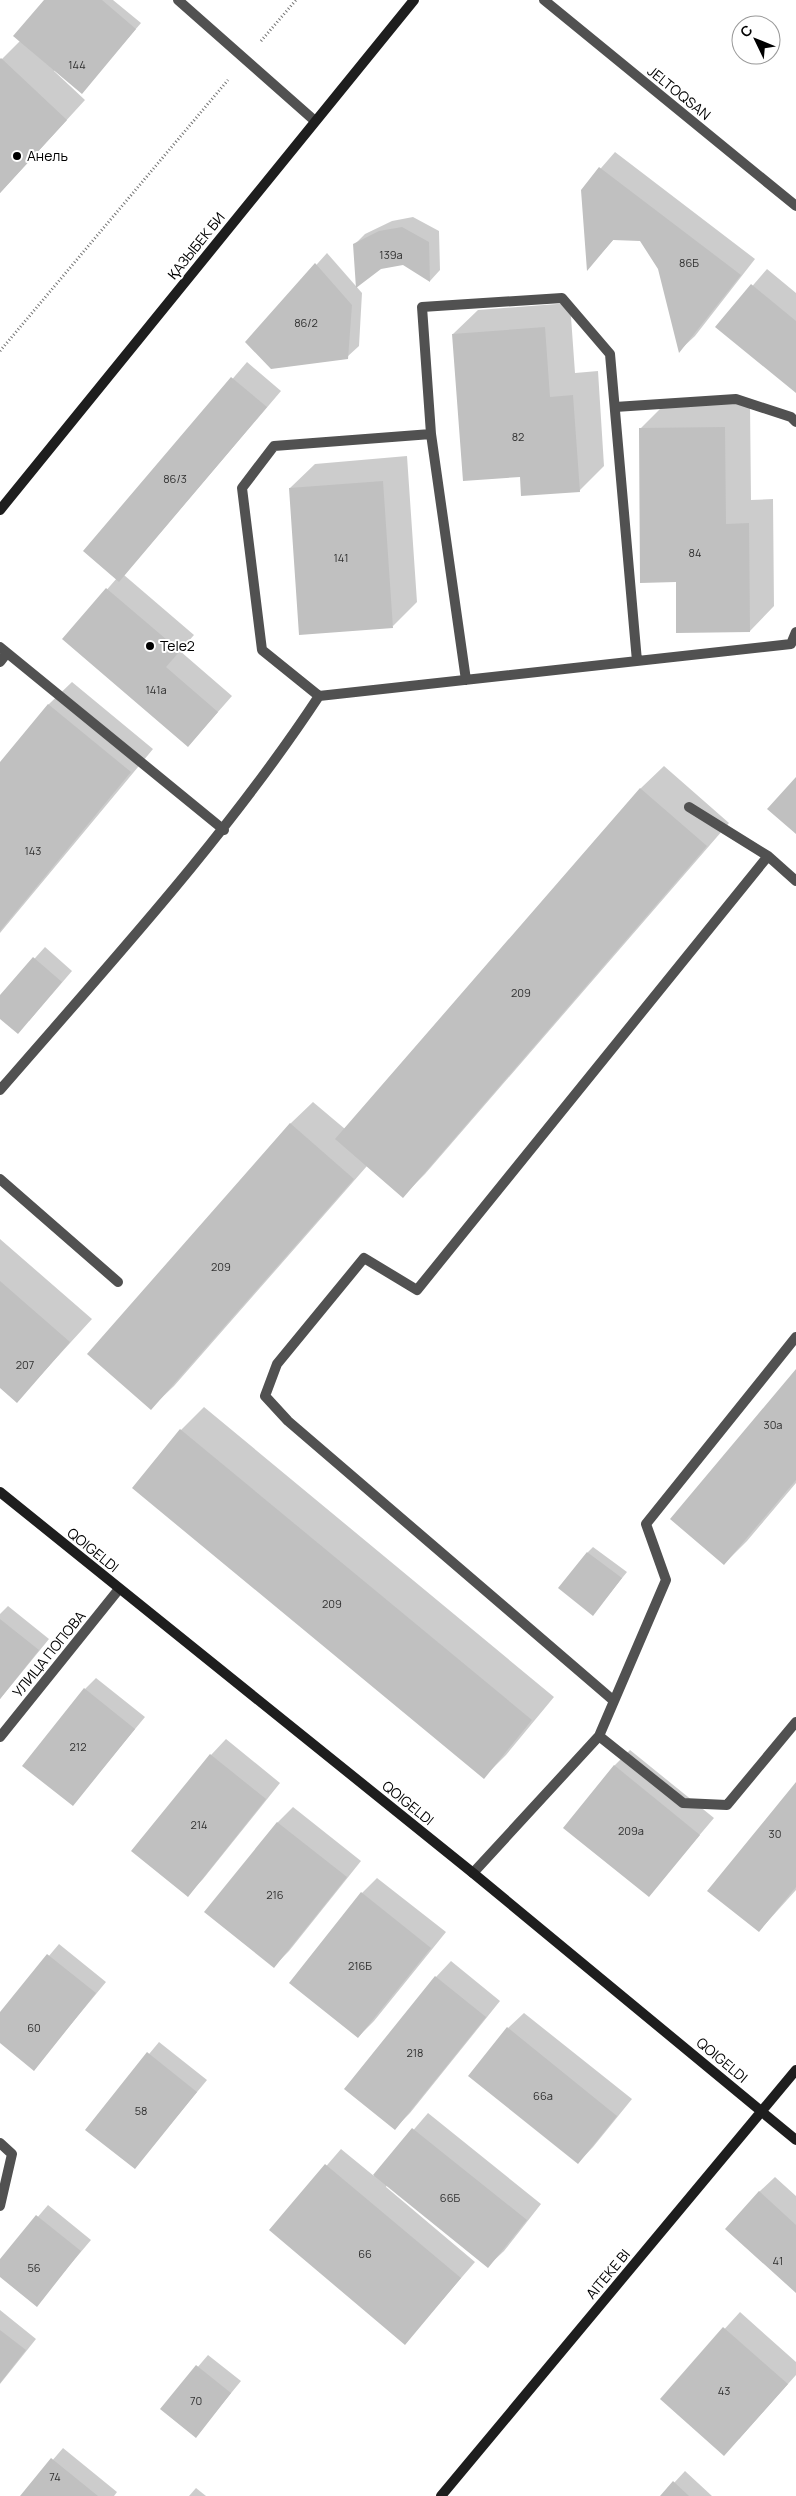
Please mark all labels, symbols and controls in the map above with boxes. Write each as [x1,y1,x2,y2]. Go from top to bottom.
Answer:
north arrow [731,15,781,65]
text: С [736,21,757,41]
house number: 144 [68,57,86,72]
street label: JELTOQSAN [644,61,715,124]
place label: Анель [27,146,68,165]
marker: Анель [11,150,23,162]
street label: ҚАЗЫБЕК БИ [163,208,229,283]
house number: 139а [379,247,403,262]
house number: 86Б [679,255,699,270]
house number: 86/2 [294,315,318,330]
house number: 82 [512,429,524,444]
house number: 86/3 [163,471,187,486]
house number: 84 [689,545,701,560]
house number: 141 [333,550,349,565]
place label: Tele2 [160,636,195,655]
marker: Tele2 [144,640,156,652]
house number: 141а [145,682,167,697]
house number: 143 [25,843,41,858]
house number: 209 [511,985,531,1000]
house number: 209 [211,1259,231,1274]
house number: 207 [16,1357,34,1372]
house number: 30а [764,1417,782,1432]
street label: QOIGELDI [64,1523,123,1576]
house number: 209 [322,1596,342,1611]
street label: УЛИЦА ПОПОВА [8,1606,89,1701]
house number: 212 [70,1739,86,1754]
street label: QOIGELDI [379,1776,438,1829]
house number: 214 [190,1817,208,1832]
house number: 209а [618,1823,644,1838]
house number: 30 [769,1826,781,1841]
house number: 216 [266,1887,284,1902]
house number: 216Б [348,1958,372,1973]
house number: 60 [27,2020,41,2035]
street label: QOIGELDI [693,2033,752,2087]
house number: 218 [407,2045,423,2060]
house number: 66а [533,2088,553,2103]
house number: 58 [135,2103,147,2118]
house number: 66Б [440,2190,461,2205]
street label: AITEKE BI [581,2245,634,2303]
house number: 66 [358,2246,372,2261]
house number: 41 [773,2253,783,2268]
house number: 56 [27,2260,41,2275]
house number: 43 [718,2383,730,2398]
house number: 70 [190,2393,202,2408]
house number: 74 [49,2469,61,2484]

